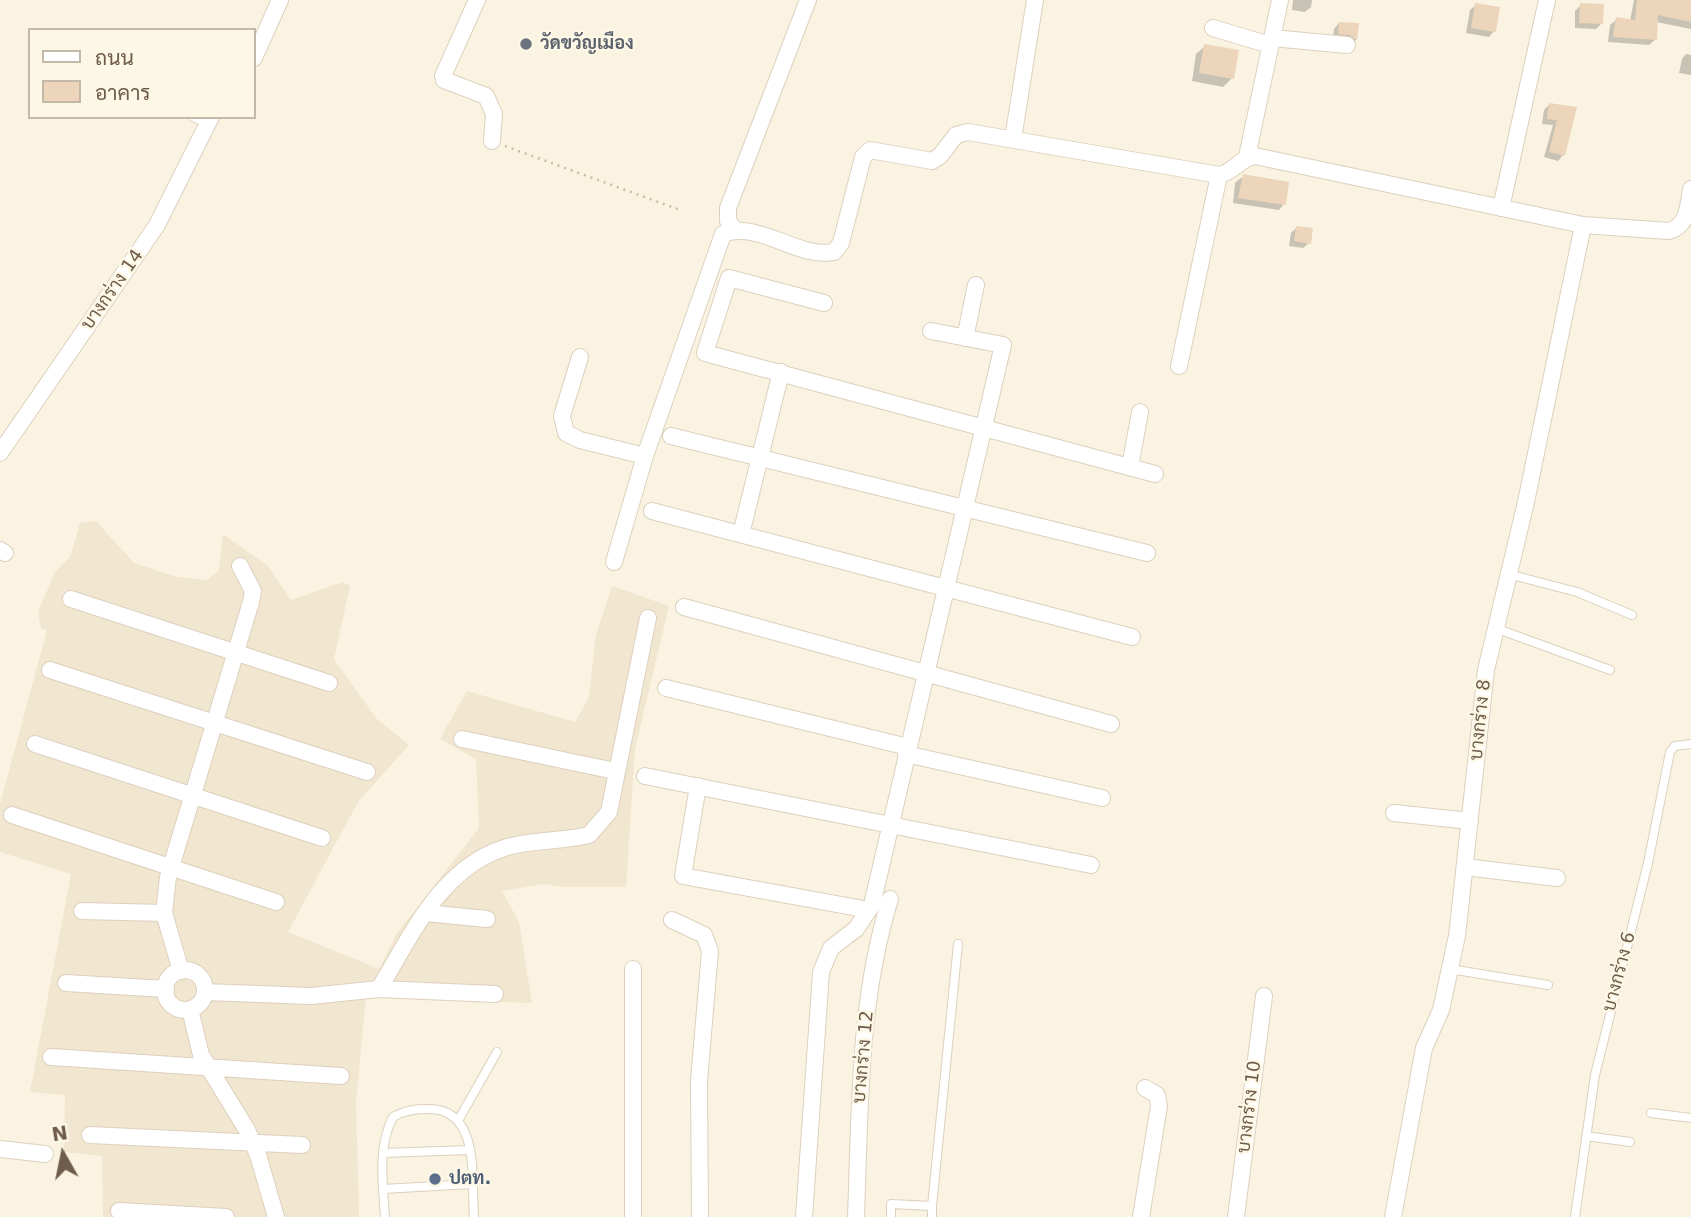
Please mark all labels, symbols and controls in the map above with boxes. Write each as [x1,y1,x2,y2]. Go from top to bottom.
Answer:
legend [28,28,256,119]
place label: วัดขวัญเมือง [540,33,634,55]
marker: วัดขวัญเมือง [518,36,534,52]
text: ถนน [95,46,134,70]
text: อาคาร [95,81,151,105]
street label: บางกร่าง 14 [77,246,149,334]
street label: บางกร่าง 8 [1466,678,1496,762]
street label: บางกร่าง 6 [1599,930,1641,1014]
street label: บางกร่าง 12 [849,1010,879,1104]
street label: บางกร่าง 10 [1234,1059,1266,1155]
north arrow [28,1119,98,1189]
text: N [50,1121,69,1145]
place label: ปตท. [449,1168,491,1190]
marker: ปตท. [427,1171,443,1187]

